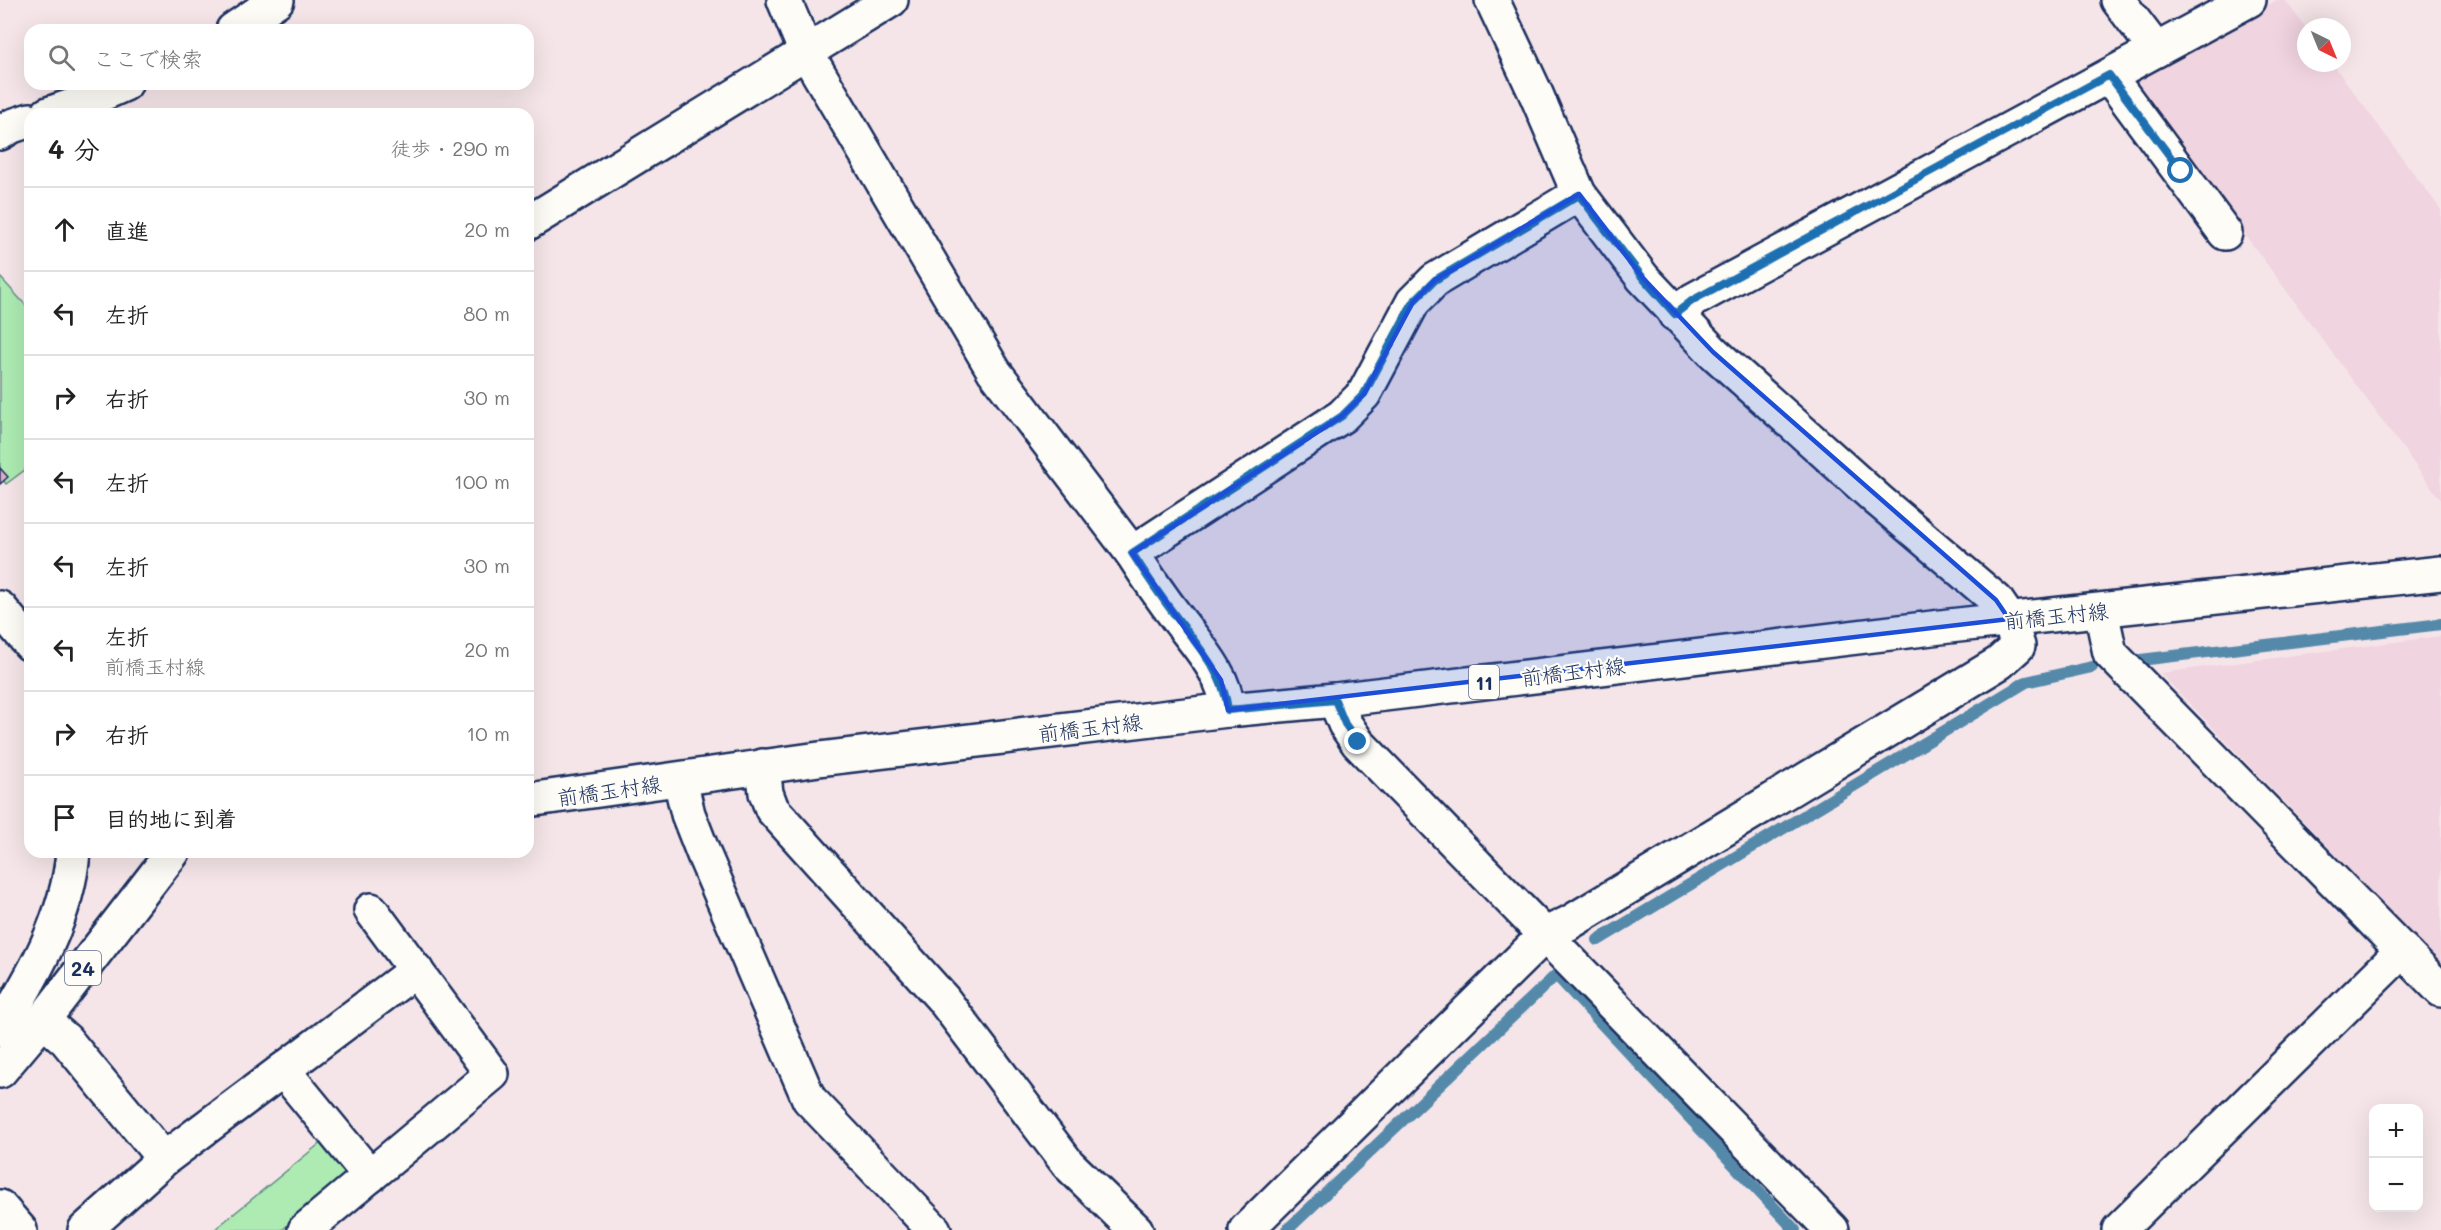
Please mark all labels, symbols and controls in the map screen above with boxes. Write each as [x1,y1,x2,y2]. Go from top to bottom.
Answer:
north arrow [2297,18,2351,72]
search box [24,24,534,90]
icon: search [45,41,78,74]
text: ここで検索 [93,44,203,73]
text: 4 分 [48,132,100,166]
text: 徒歩 · 290 m [391,135,510,161]
route start [2167,157,2193,183]
icon: ahead [48,213,81,246]
text: 直進 [105,216,149,245]
text: 20 m [464,216,510,242]
icon: left [48,297,81,330]
text: 左折 [105,300,149,329]
text: 80 m [463,300,510,326]
icon: right [48,381,81,414]
text: 右折 [105,384,149,413]
text: 30 m [464,384,510,410]
icon: left [48,465,81,498]
text: 左折 [105,468,149,497]
text: 100 m [454,468,510,494]
icon: left [48,549,81,582]
text: 左折 [105,552,149,581]
text: 30 m [464,552,510,578]
street label: 前橋玉村線 [2002,596,2110,634]
text: 左折 [105,622,149,651]
icon: left [48,633,81,666]
text: 20 m [464,636,510,662]
street label: 前橋玉村線 [1519,651,1627,691]
text: 前橋玉村線 [105,653,205,679]
road number: 11 [1469,665,1499,699]
street label: 前橋玉村線 [1036,707,1144,747]
icon: right [48,717,81,750]
text: 右折 [105,720,149,749]
text: 10 m [466,720,510,746]
route end [1344,728,1370,754]
street label: 前橋玉村線 [555,769,663,811]
icon: arrive [48,801,81,834]
text: 目的地に到着 [105,804,237,833]
road number: 24 [65,951,101,985]
map controls [2369,1104,2423,1212]
button: + [2369,1104,2423,1158]
button: − [2369,1158,2423,1212]

